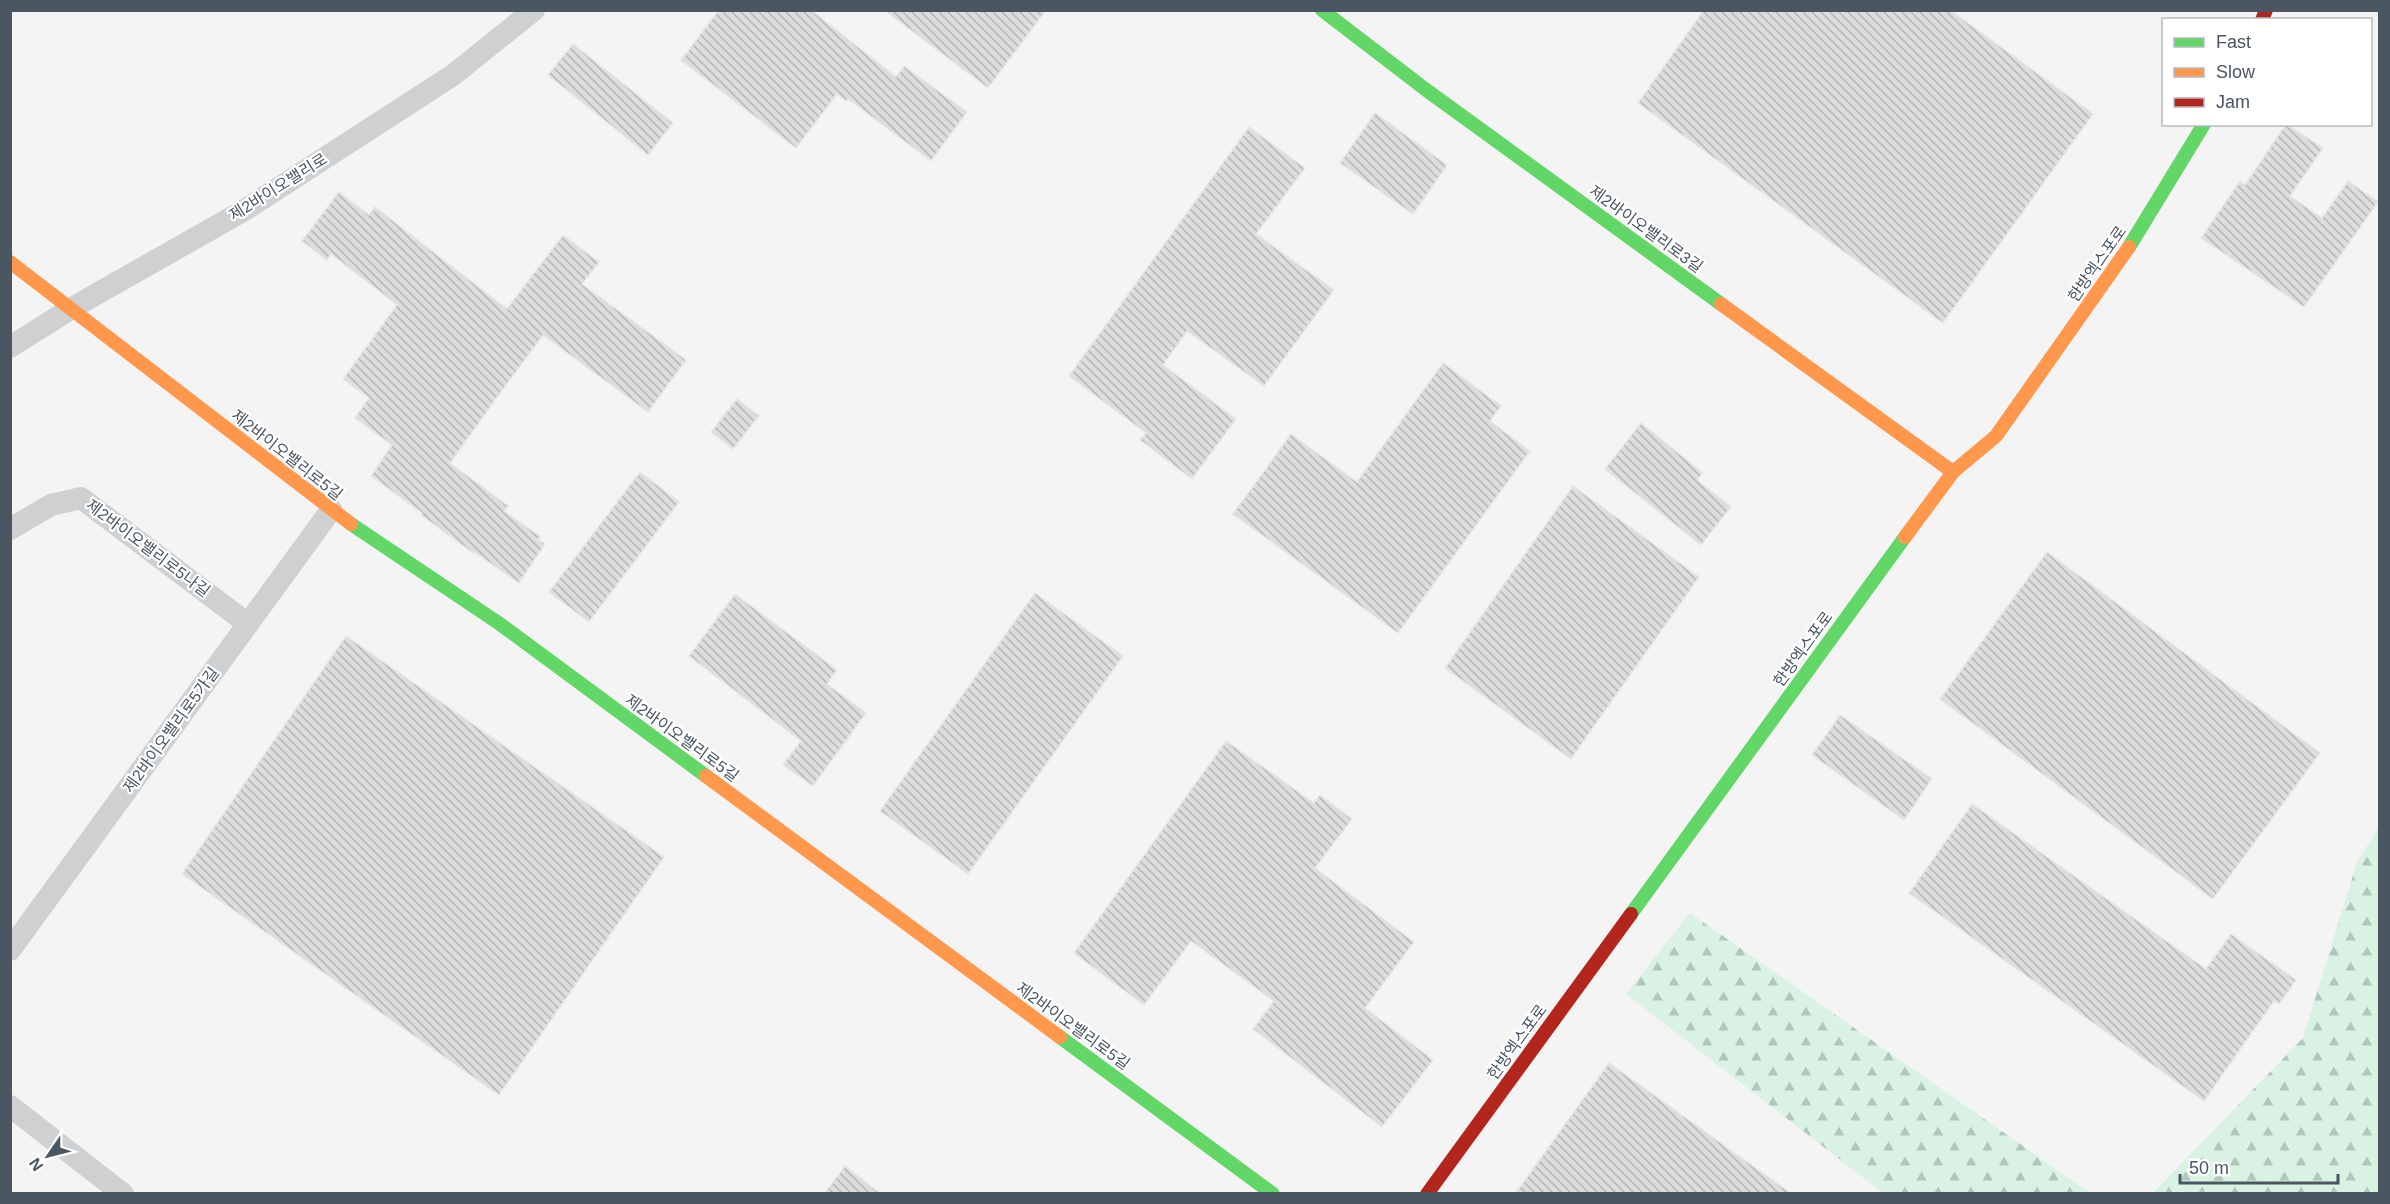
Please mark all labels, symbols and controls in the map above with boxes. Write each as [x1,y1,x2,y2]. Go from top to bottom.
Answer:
legend [2162,18,2372,126]
text: Fast [2216,32,2251,52]
text: Slow [2216,62,2256,82]
text: Jam [2216,92,2250,112]
street label: 제2바이오밸리로 [226,150,330,224]
street label: 제2바이오밸리로3길 [1586,182,1706,276]
street label: 한방엑스포로 [2065,223,2129,305]
street label: 제2바이오밸리로5길 [228,407,346,503]
street label: 제2바이오밸리로5나길 [83,496,213,600]
street label: 한방엑스포로 [1770,608,1836,690]
street label: 제2바이오밸리로5가길 [120,664,222,796]
street label: 제2바이오밸리로5길 [622,691,742,785]
street label: 제2바이오밸리로5길 [1013,979,1133,1073]
street label: 한방엑스포로 [1484,1001,1550,1083]
north arrow [18,1126,78,1186]
scale bar [2180,1147,2338,1185]
text: N [26,1155,46,1174]
text: 50 m [2189,1158,2229,1178]

